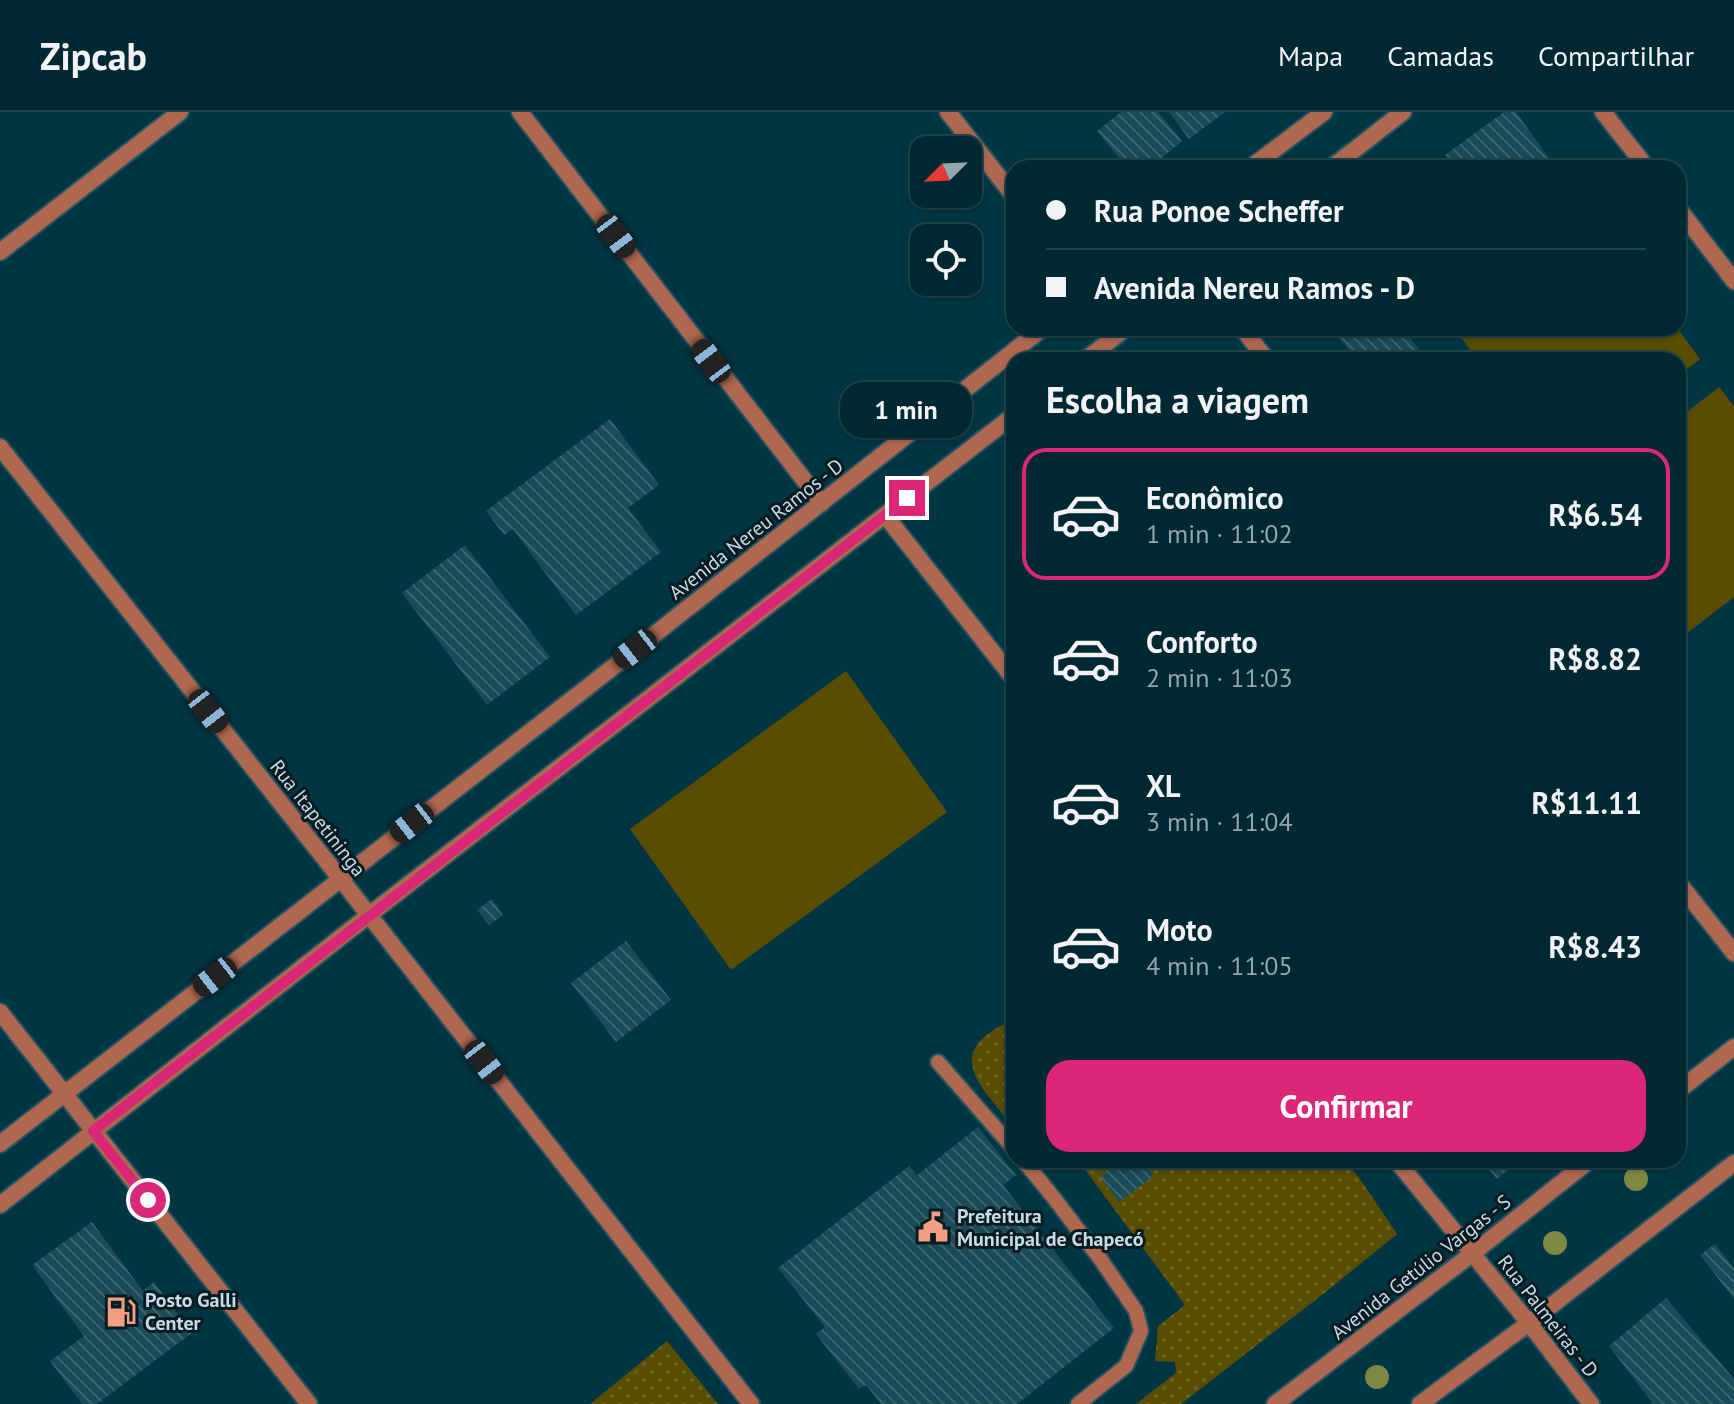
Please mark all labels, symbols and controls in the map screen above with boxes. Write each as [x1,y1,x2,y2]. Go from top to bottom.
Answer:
text: Zipcab [40,31,147,80]
text: Mapa [1278,37,1343,74]
text: Camadas [1387,37,1494,74]
text: Compartilhar [1538,37,1694,74]
north arrow [910,136,982,208]
map controls [910,136,982,296]
text: Rua Ponoe Scheffer [1094,191,1344,230]
car [592,210,640,262]
button: locate [910,224,982,296]
text: Avenida Nereu Ramos - D [1094,268,1415,307]
car [687,335,735,387]
text: Escolha a viagem [1046,376,1309,423]
callout: 1 min [841,382,973,438]
text: 1 min [874,393,938,426]
street label: Avenida Nereu Ramos - D [664,453,848,605]
icon: car [1050,478,1122,550]
text: Econômico [1146,478,1284,517]
route end [889,480,925,516]
text: R$6.54 [1549,495,1642,534]
text: 1 min · 11:02 [1146,517,1293,550]
icon: car [1050,622,1122,694]
text: Conforto [1146,622,1258,661]
car [609,625,661,673]
text: R$8.82 [1549,639,1642,678]
text: 2 min · 11:03 [1146,661,1293,694]
car [184,685,232,737]
street label: Rua Itapetininga [264,754,372,882]
icon: car [1050,766,1122,838]
text: XL [1146,766,1180,805]
text: R$11.11 [1532,783,1642,822]
car [386,799,438,847]
text: 3 min · 11:04 [1146,805,1293,838]
icon: car [1050,910,1122,982]
text: Moto [1146,910,1213,949]
text: R$8.43 [1549,927,1642,966]
text: 4 min · 11:05 [1146,949,1293,982]
car [189,953,241,1001]
car [460,1036,508,1088]
button: Confirmar [1046,1060,1646,1152]
route start [130,1182,166,1218]
street label: Avenida Getúlio Vargas - S [1326,1189,1516,1345]
place label: Prefeitura Municipal de Chapecó [957,1203,1144,1252]
public building icon: Prefeitura Municipal de Chapecó [916,1210,950,1244]
street label: Rua Palmeiras - D [1492,1249,1604,1383]
place label: Posto Galli Center [145,1287,237,1336]
fuel station icon: Posto Galli Center [104,1295,138,1329]

